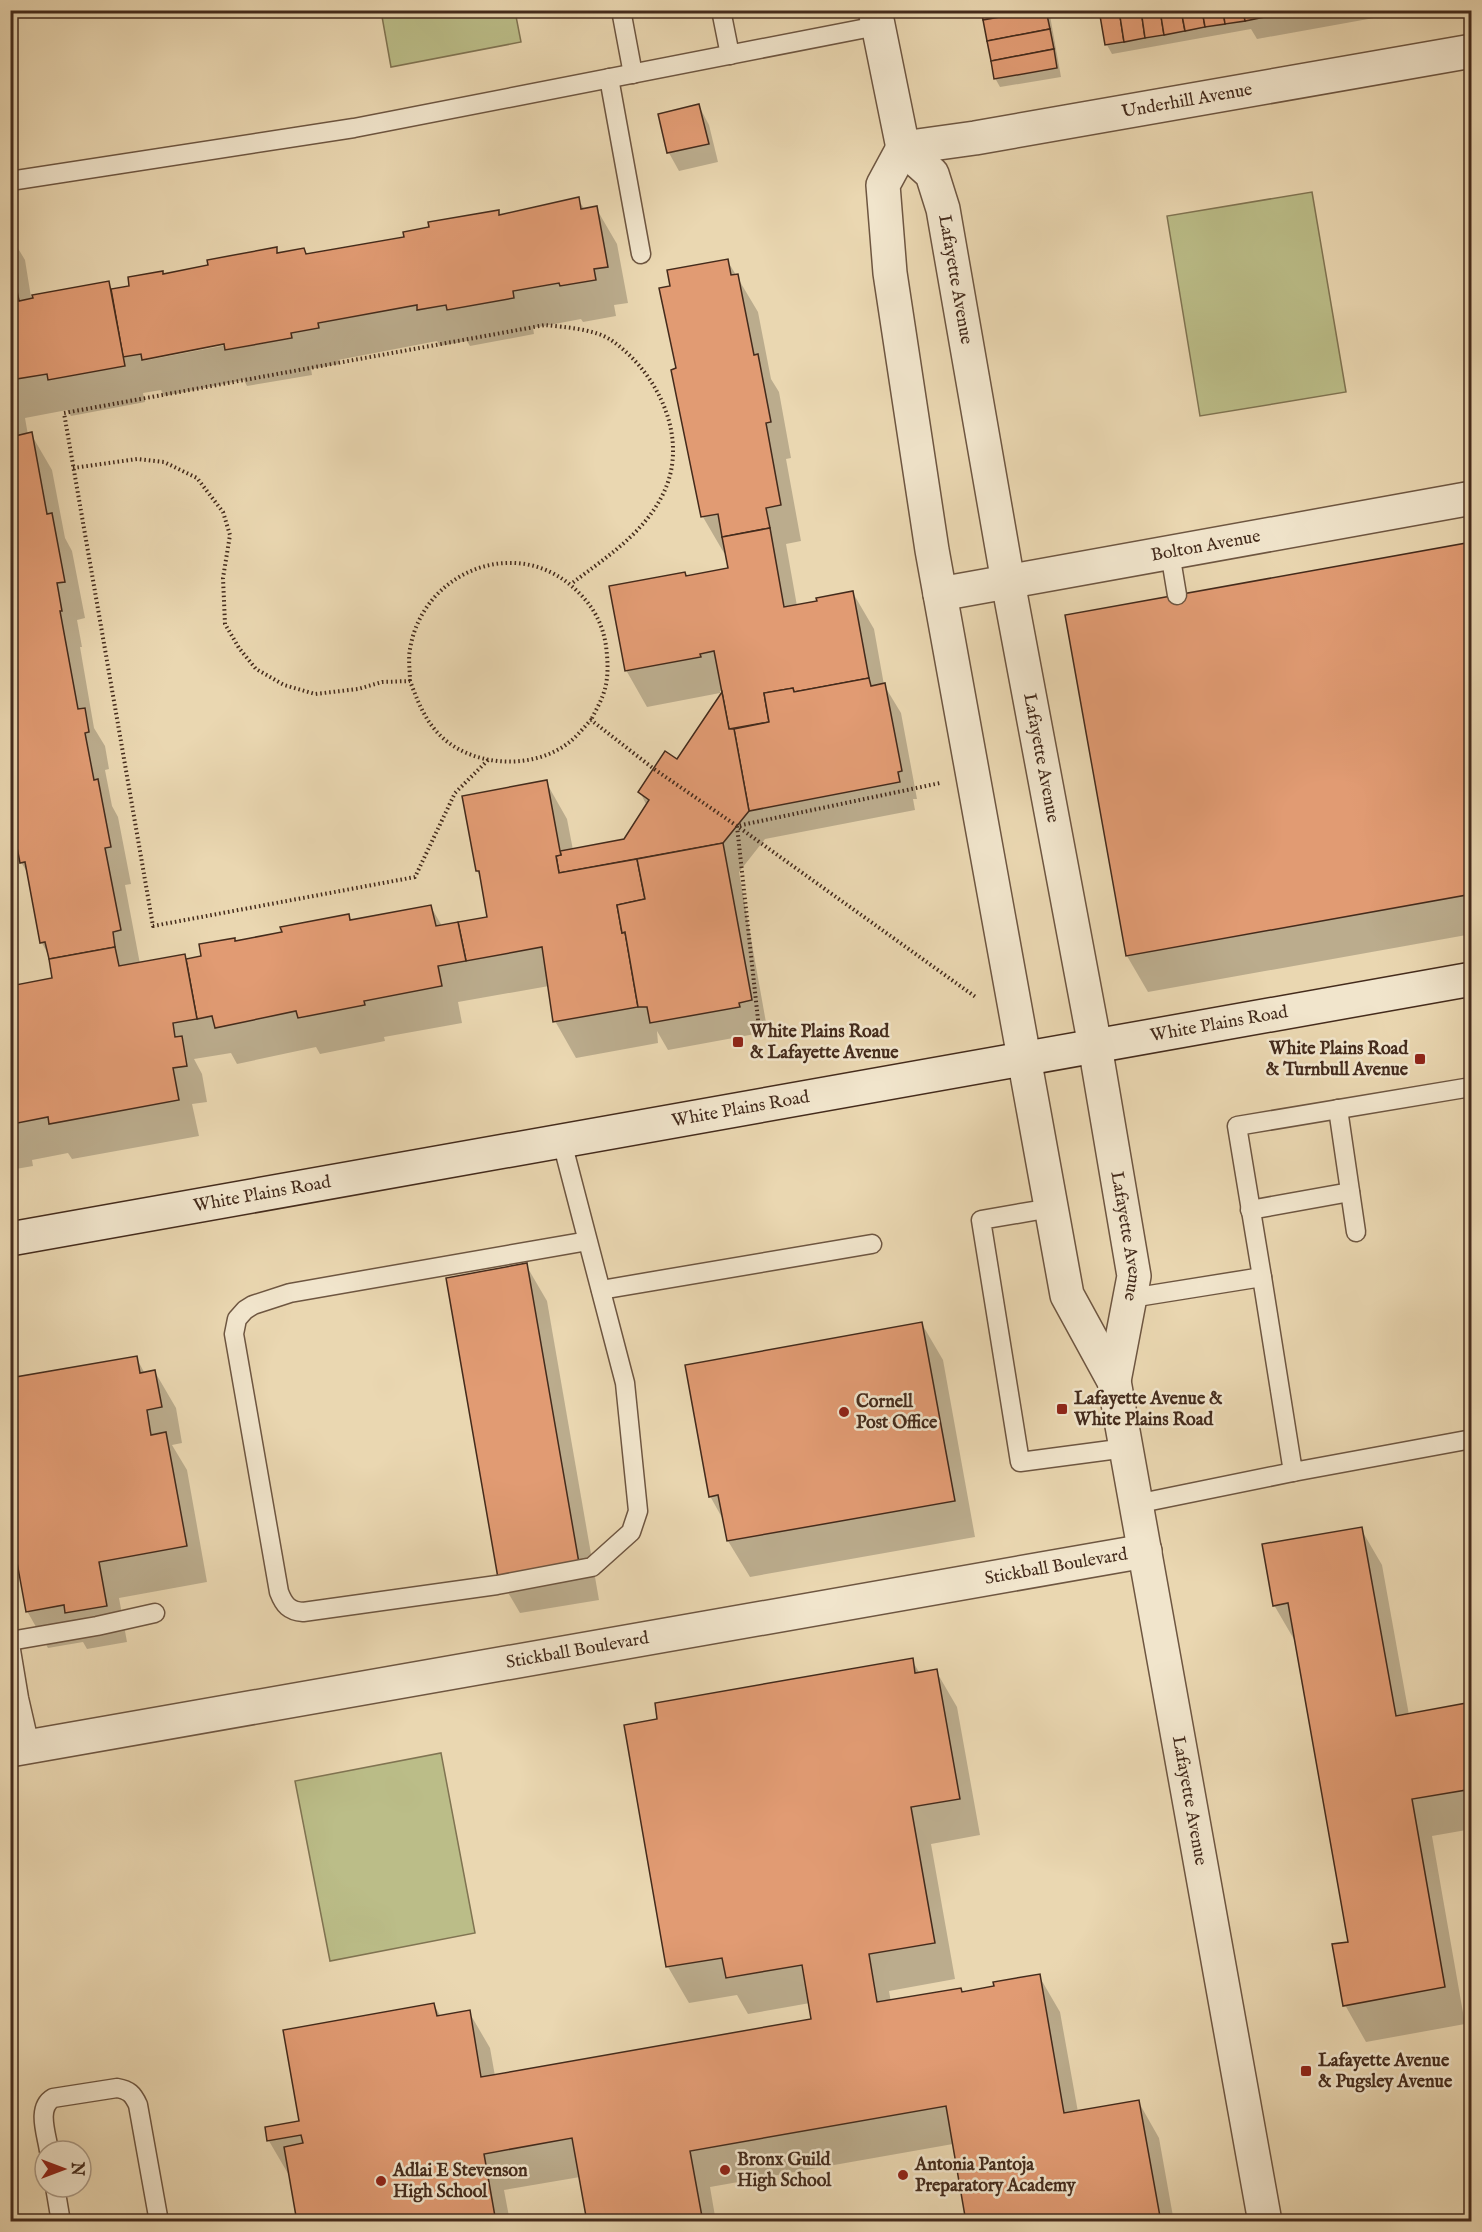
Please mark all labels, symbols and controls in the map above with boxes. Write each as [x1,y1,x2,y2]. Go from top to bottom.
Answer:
street label: Underhill Avenue [1120,78,1254,124]
street label: Lafayette Avenue [933,213,978,346]
street label: Bolton Avenue [1149,525,1262,567]
street label: Lafayette Avenue [1018,691,1064,824]
street label: White Plains Road [1148,1000,1290,1047]
place label: White Plains Road & Lafayette Avenue [749,1021,899,1065]
marker: White Plains Road & Lafayette Avenue [731,1035,745,1049]
place label: White Plains Road & Turnbull Avenue [1266,1038,1409,1082]
marker: White Plains Road & Turnbull Avenue [1413,1052,1427,1066]
street label: White Plains Road [670,1086,811,1133]
street label: Lafayette Avenue [1105,1169,1146,1303]
street label: White Plains Road [191,1171,333,1218]
place label: Lafayette Avenue & White Plains Road [1073,1388,1223,1432]
place label: Cornell Post Office [856,1391,938,1435]
marker: Lafayette Avenue & White Plains Road [1055,1402,1069,1416]
marker: Cornell Post Office [837,1405,851,1419]
street label: Stickball Boulevard [983,1543,1130,1590]
street label: Stickball Boulevard [504,1627,651,1674]
street label: Lafayette Avenue [1166,1734,1212,1867]
place label: Lafayette Avenue & Pugsley Avenue [1318,2050,1453,2094]
marker: Lafayette Avenue & Pugsley Avenue [1299,2064,1313,2078]
north arrow [33,2139,93,2199]
place label: Bronx Guild High School [737,2149,832,2193]
place label: Antonia Pantoja Preparatory Academy [914,2154,1077,2198]
place label: Adlai E Stevenson High School [392,2160,528,2204]
text: N [66,2161,86,2176]
marker: Bronx Guild High School [718,2163,732,2177]
marker: Antonia Pantoja Preparatory Academy [896,2168,910,2182]
marker: Adlai E Stevenson High School [374,2174,388,2188]

